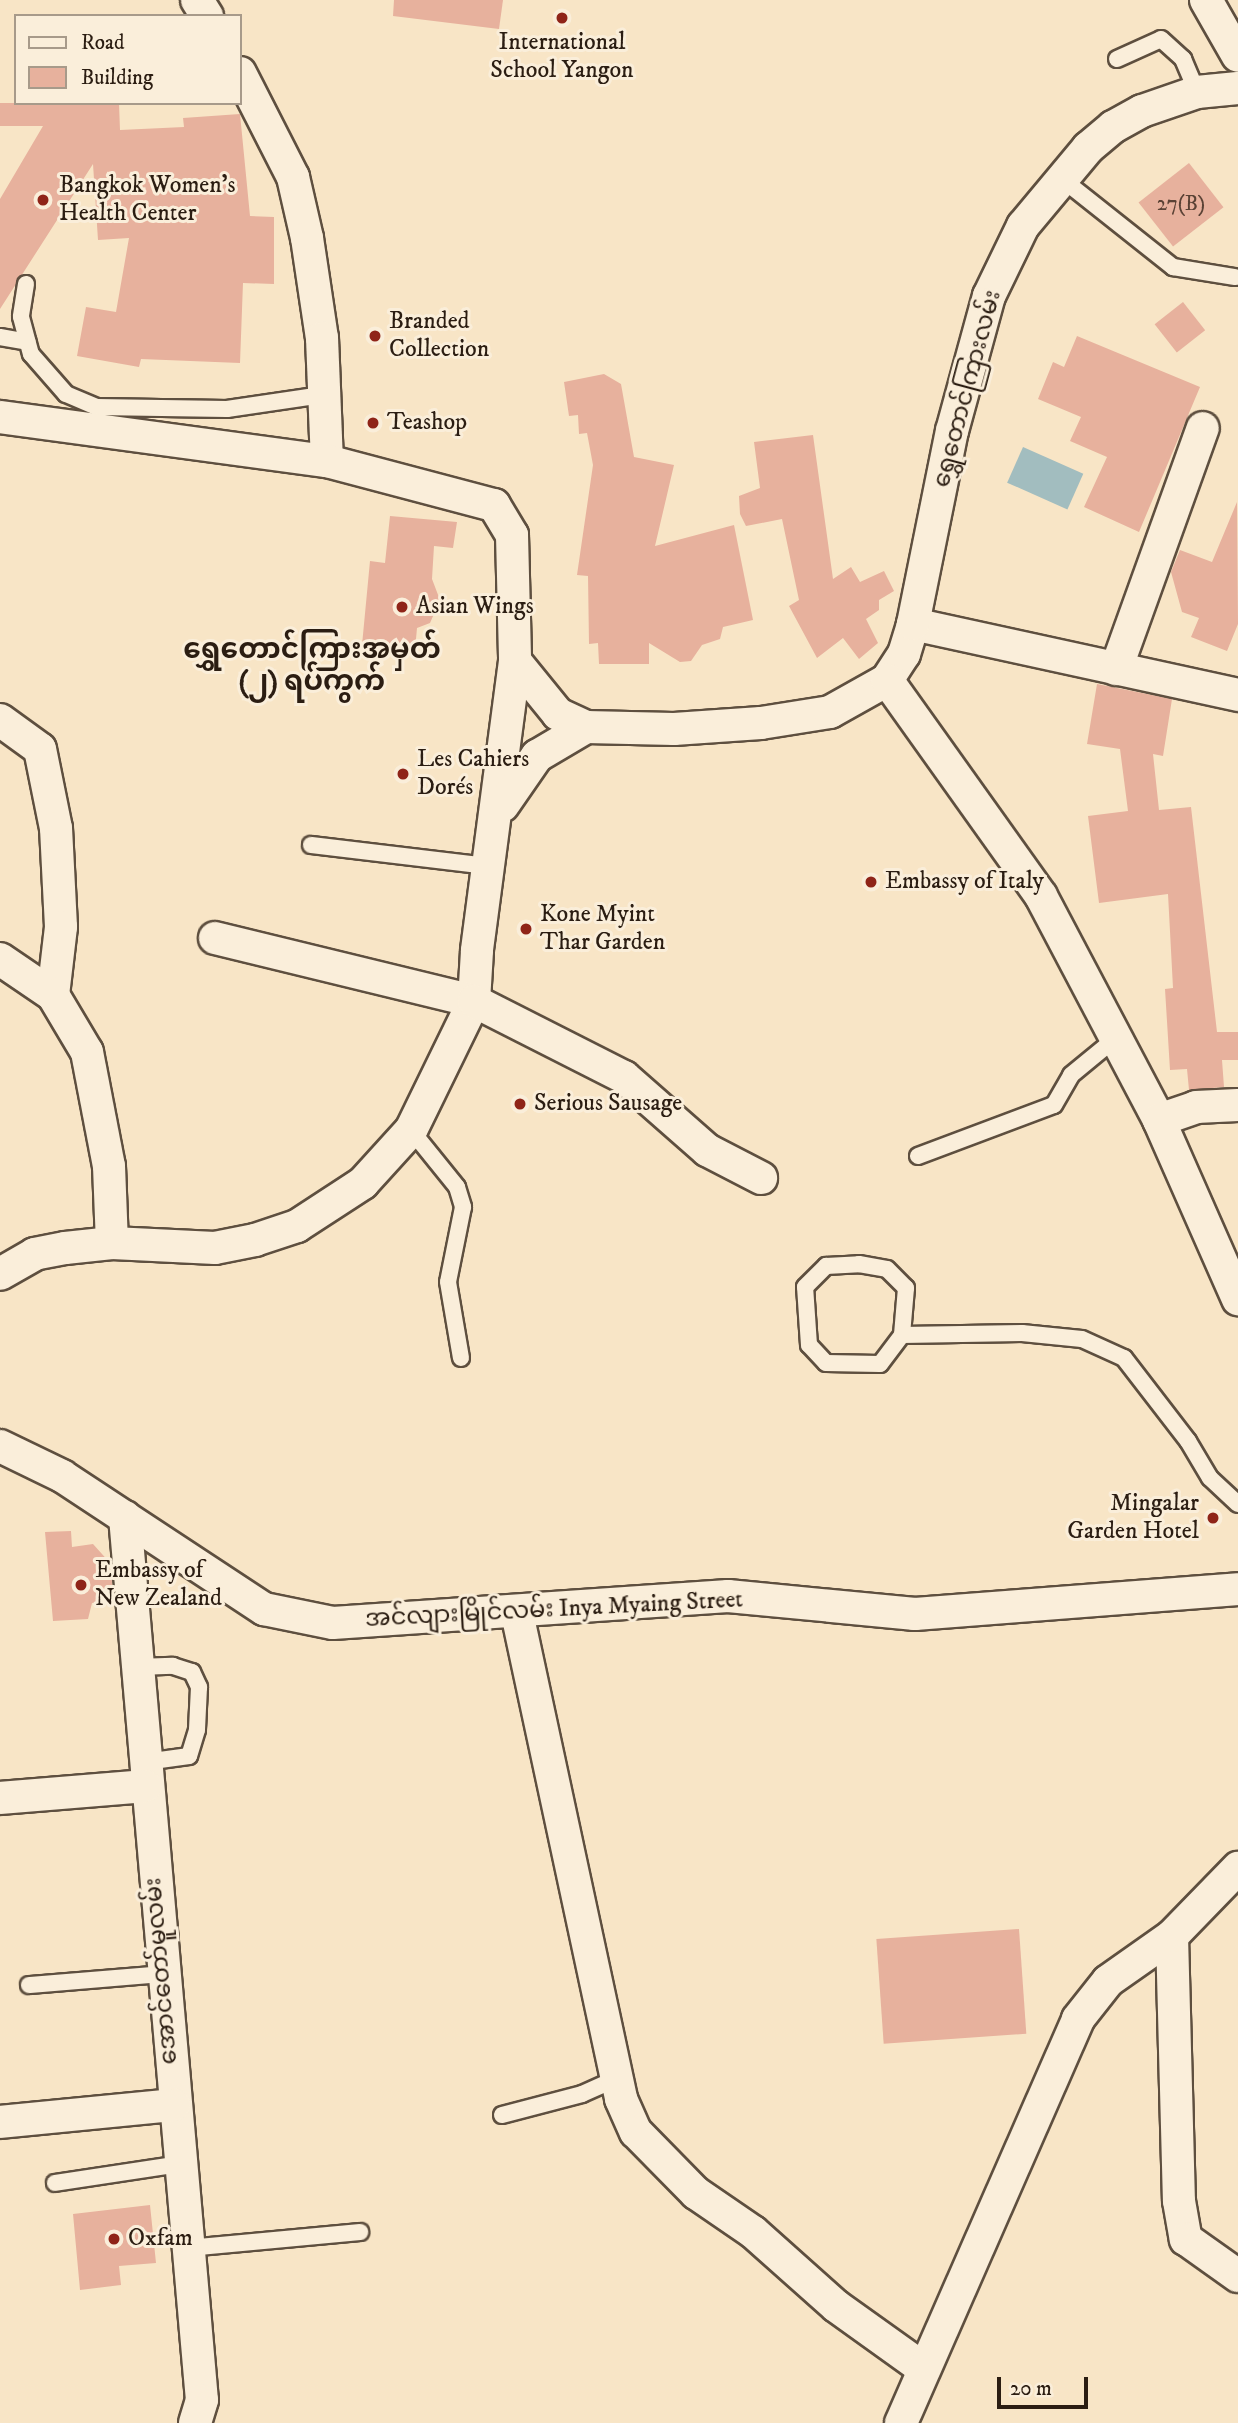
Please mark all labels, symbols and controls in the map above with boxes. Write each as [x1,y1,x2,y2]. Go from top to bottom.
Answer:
marker: International School Yangon [554,10,570,26]
legend [14,14,242,105]
place label: International School Yangon [490,29,634,85]
text: Road [81,30,125,56]
text: Building [81,65,153,91]
place label: Bangkok Women's Health Center [59,172,235,228]
marker: Bangkok Women's Health Center [33,190,53,210]
house number: 27(B) [1157,191,1205,217]
street label: ရွှေတောင်ကြားလမ်း [928,287,1008,491]
place label: Branded Collection [389,308,489,364]
marker: Branded Collection [367,328,383,344]
place label: Teashop [387,409,467,437]
marker: Teashop [365,415,381,431]
place label: Asian Wings [416,593,534,621]
marker: Asian Wings [394,599,410,615]
district label: ရွှေတောင်ကြားအမှတ် (၂) ရပ်ကွက် [183,633,441,699]
place label: Les Cahiers Dorés [417,746,529,802]
marker: Les Cahiers Dorés [395,766,411,782]
place label: Embassy of Italy [885,868,1044,896]
marker: Embassy of Italy [863,874,879,890]
place label: Kone Myint Thar Garden [540,901,665,957]
marker: Kone Myint Thar Garden [518,921,534,937]
place label: Serious Sausage [534,1090,682,1118]
marker: Serious Sausage [512,1096,528,1112]
place label: Mingalar Garden Hotel [1067,1490,1199,1546]
marker: Mingalar Garden Hotel [1205,1510,1221,1526]
place label: Embassy of New Zealand [95,1557,222,1613]
marker: Embassy of New Zealand [73,1577,89,1593]
street label: အင်လျားမြိုင်လမ်း Inya Myaing Street [364,1586,744,1634]
street label: အောင်တော်မူလမ်း [139,1876,185,2066]
place label: Oxfam [128,2225,193,2253]
marker: Oxfam [106,2231,122,2247]
scale bar [1000,2364,1091,2408]
text: 20 m [1010,2376,1052,2402]

